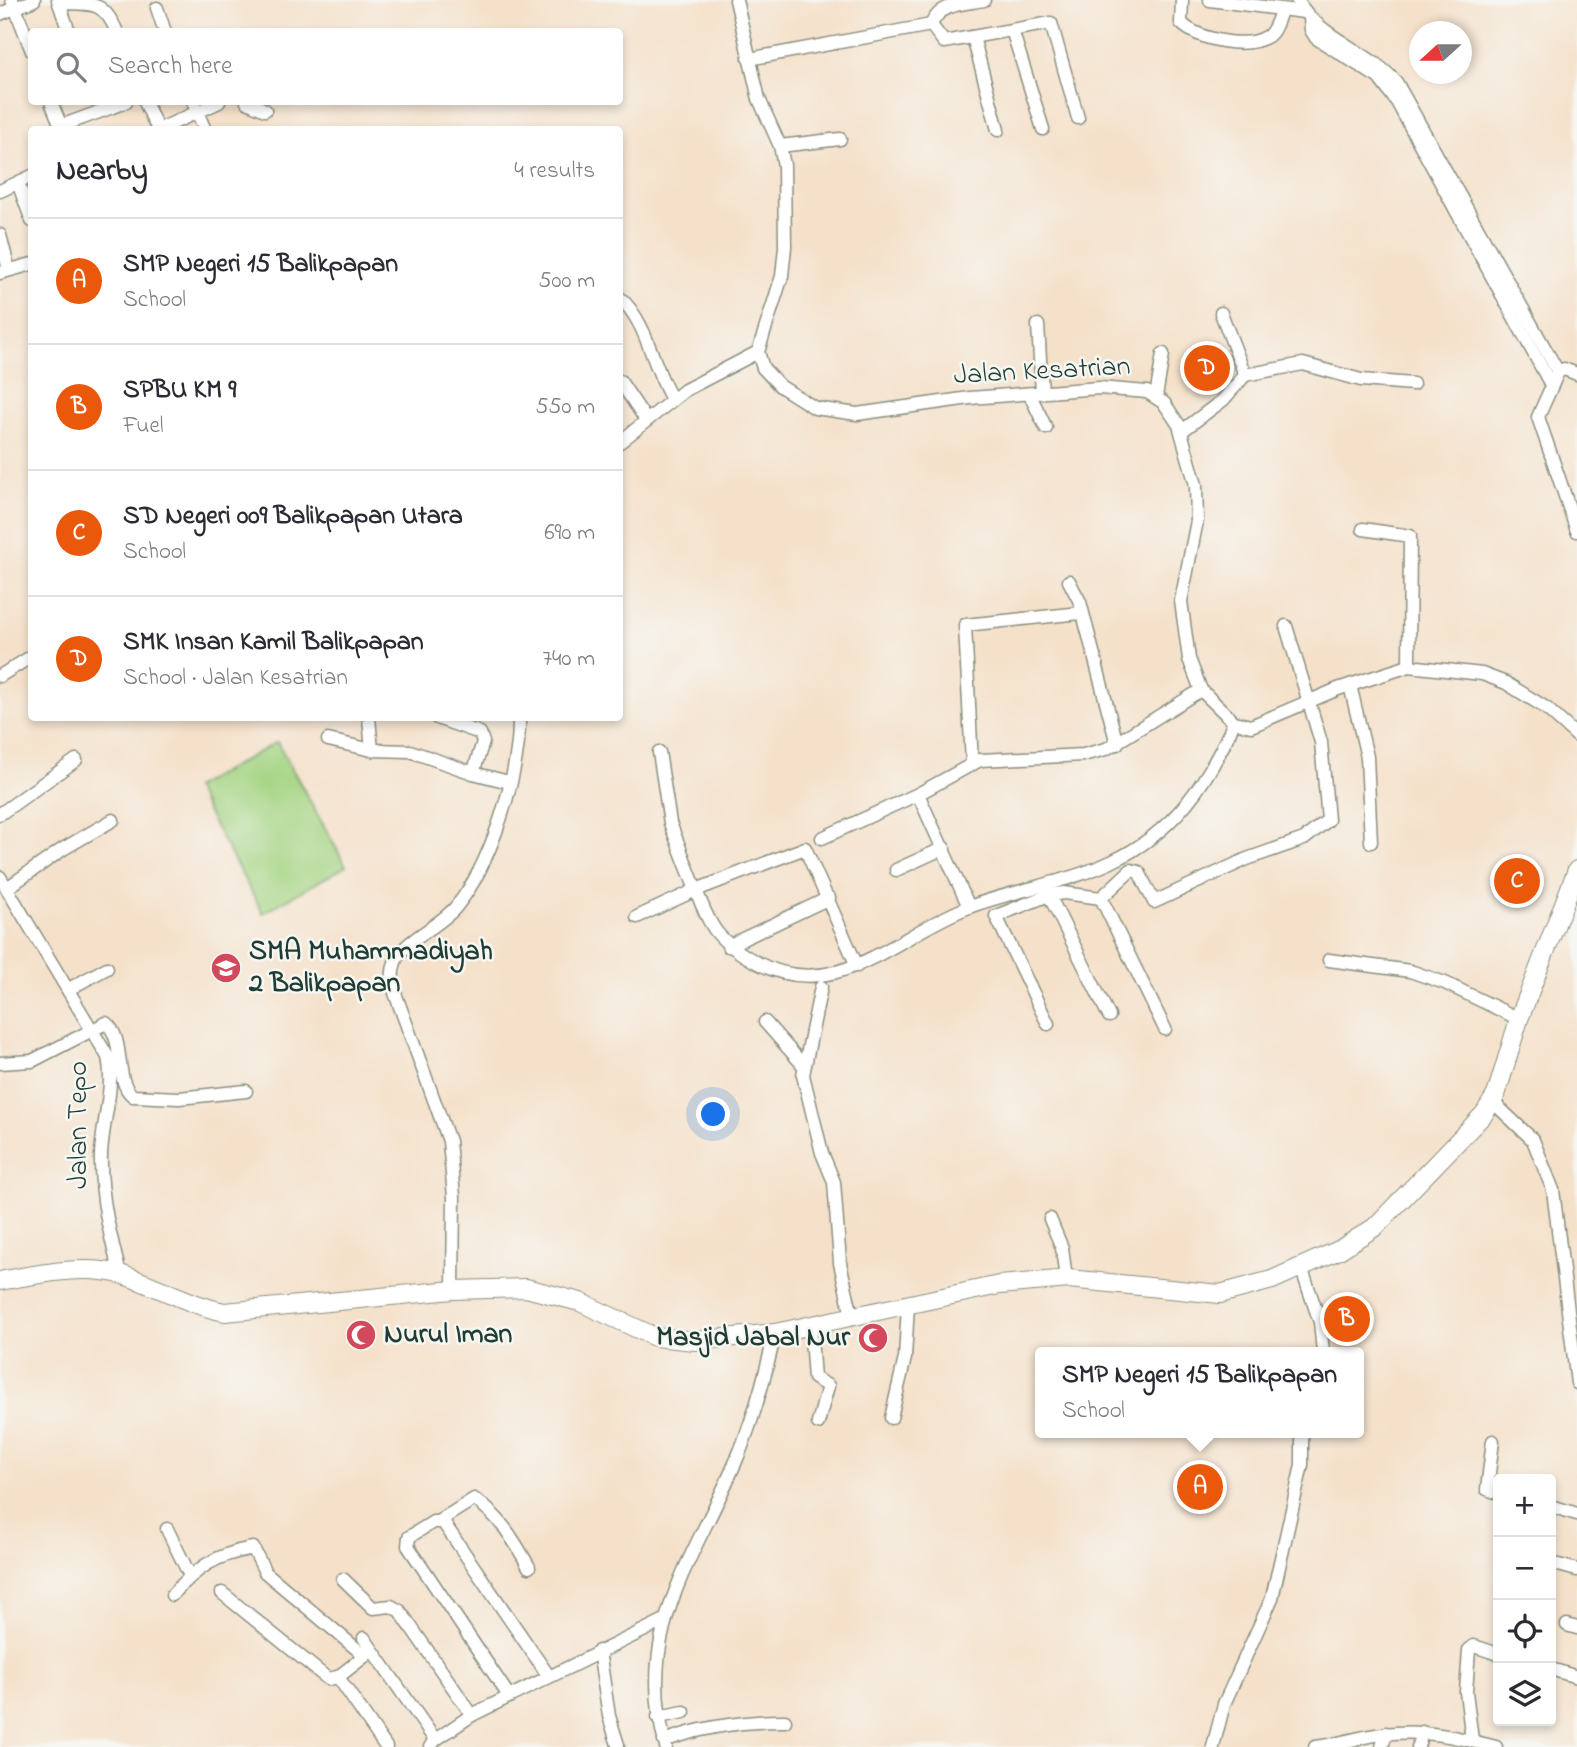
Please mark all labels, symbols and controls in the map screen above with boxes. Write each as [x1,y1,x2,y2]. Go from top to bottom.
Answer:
north arrow [1409,21,1472,84]
search box [28,28,623,105]
icon: search [52,48,90,86]
text: Search here [108,48,233,86]
text: Nearby [56,150,148,194]
text: 4 results [514,155,595,188]
text: SMP Negeri 15 Balikpapan [123,246,398,284]
text: A [72,265,86,298]
text: 500 m [538,265,595,298]
text: School [123,284,186,317]
pin: D [1184,342,1230,394]
street label: Jalan Kesatrian [953,347,1131,397]
text: SPBU KM 9 [123,372,236,410]
text: B [71,391,87,424]
text: 550 m [535,391,595,424]
text: Fuel [123,410,164,443]
text: SD Negeri 009 Balikpapan Utara [123,498,463,536]
text: C [73,517,85,550]
text: 690 m [544,517,595,550]
text: School [123,536,186,569]
text: SMK Insan Kamil Balikpapan [123,624,424,662]
text: D [71,643,87,676]
text: 740 m [543,643,595,676]
text: School · Jalan Kesatrian [123,662,348,695]
pin: C [1494,855,1540,907]
place label: SMA Muhammadiyah 2 Balikpapan [248,932,493,1005]
school or university icon: SMA Muhammadiyah 2 Balikpapan [209,951,243,985]
street label: Jalan Tepo [59,1061,100,1189]
your location [696,1097,730,1131]
pin: B [1324,1293,1370,1345]
place label: Nurul Iman [384,1315,513,1356]
mosque icon: Nurul Iman [344,1318,378,1352]
place label: Masjid Jabal Nur [656,1318,851,1359]
mosque icon: Masjid Jabal Nur [856,1321,890,1355]
popup [1035,1347,1364,1438]
text: SMP Negeri 15 Balikpapan [1062,1357,1337,1395]
text: School [1062,1395,1125,1428]
pin: A [1177,1461,1223,1513]
map controls [1493,1474,1556,1726]
button: + [1493,1474,1556,1537]
button: − [1493,1537,1556,1600]
button: locate [1493,1600,1556,1663]
button: layers [1493,1663,1556,1726]

